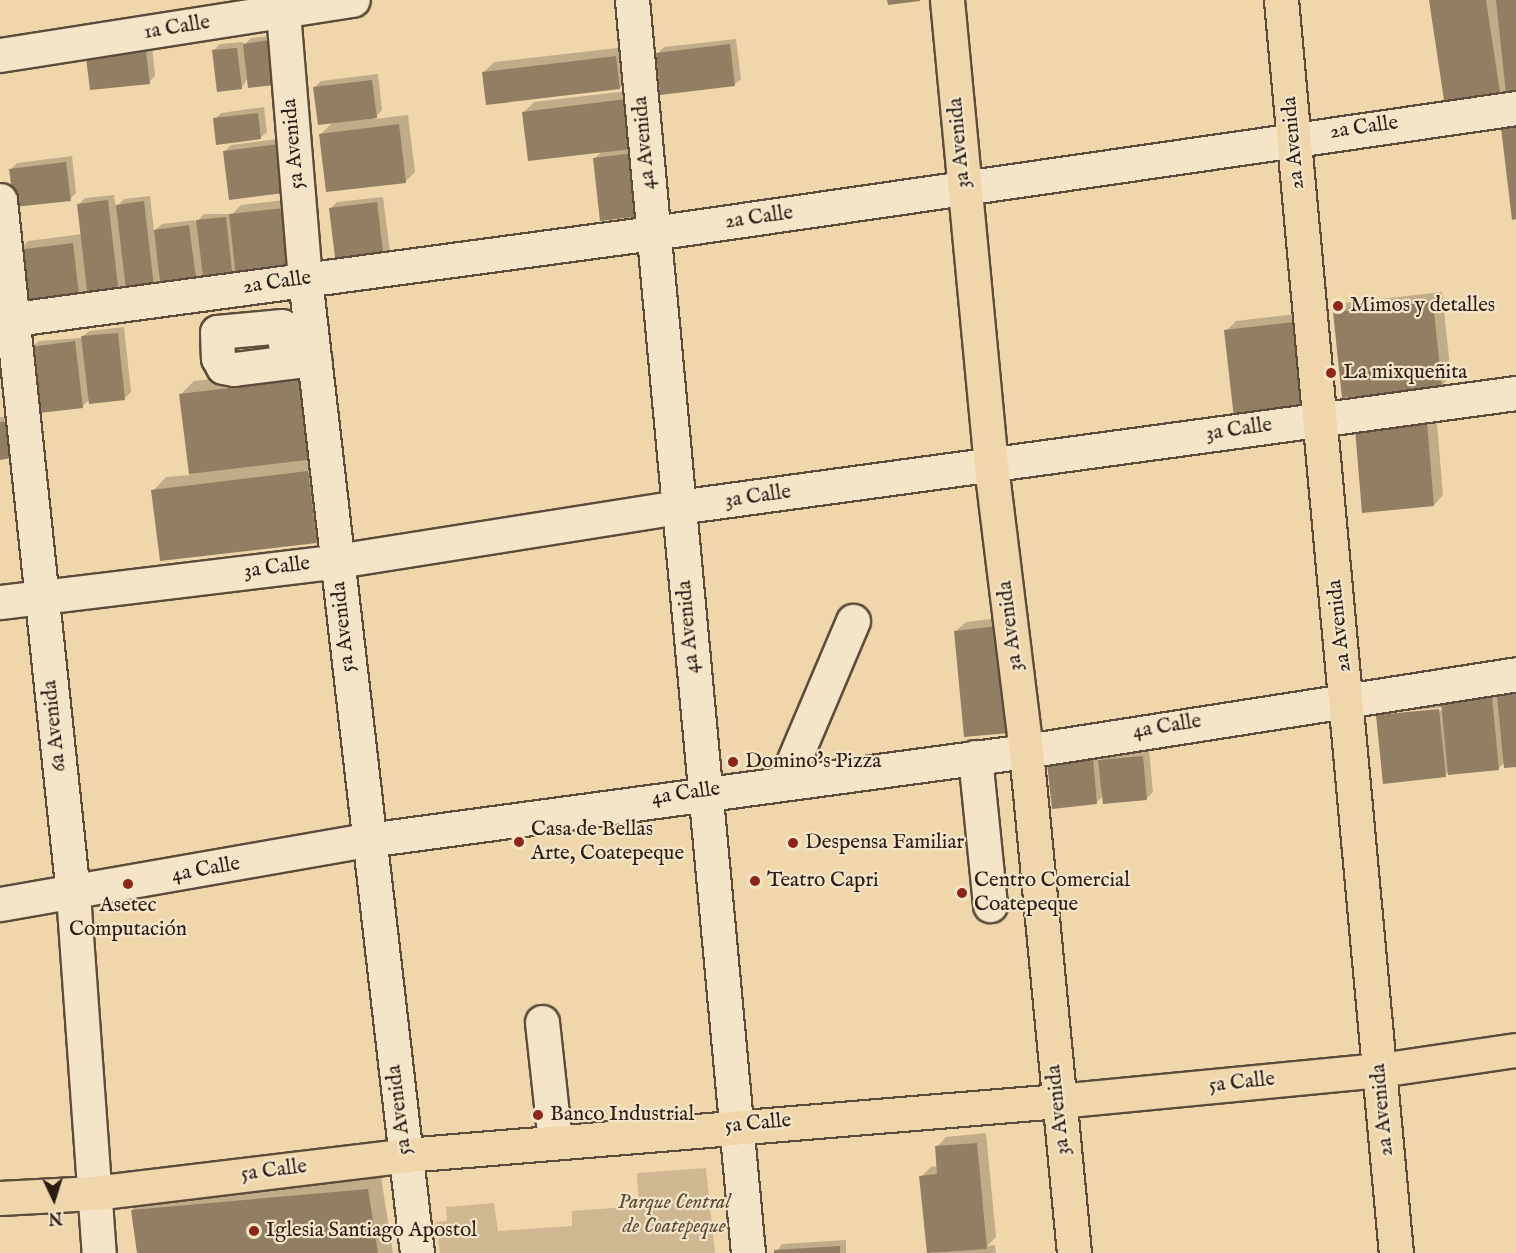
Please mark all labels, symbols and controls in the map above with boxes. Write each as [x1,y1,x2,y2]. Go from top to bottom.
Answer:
street label: 1a Calle [142,10,212,46]
street label: 4a Avenida [628,95,662,191]
street label: 2a Avenida [1277,96,1311,190]
street label: 3a Avenida [943,97,977,189]
street label: 5a Avenida [277,98,311,190]
street label: 2a Calle [1328,111,1400,145]
street label: 2a Calle [723,201,795,235]
street label: 2a Calle [241,266,313,300]
place label: Mimos y detalles [1350,293,1495,319]
marker: Mimos y detalles [1331,299,1345,313]
place label: La mixqueñita [1343,360,1467,386]
marker: La mixqueñita [1324,366,1338,380]
street label: 3a Calle [1204,413,1274,447]
street label: 3a Calle [723,480,793,514]
street label: 3a Calle [242,551,312,585]
street label: 2a Avenida [1323,578,1357,674]
street label: 4a Avenida [672,579,706,675]
street label: 3a Avenida [993,579,1029,673]
street label: 5a Avenida [327,581,361,673]
street label: 6a Avenida [38,679,72,773]
street label: 4a Calle [1131,709,1203,745]
place label: Domino's Pizza [745,749,881,775]
marker: Domino's Pizza [726,755,740,769]
street label: 4a Calle [650,777,722,811]
place label: Casa de Bellas Arte, Coatepeque [531,817,684,867]
place label: Despensa Familiar [805,830,964,856]
marker: Casa de Bellas Arte, Coatepeque [512,835,526,849]
marker: Despensa Familiar [786,836,800,850]
street label: 4a Calle [170,852,242,888]
place label: Teatro Capri [767,868,879,894]
place label: Centro Comercial Coatepeque [974,868,1130,918]
marker: Teatro Capri [748,874,762,888]
marker: Asetec Computación [121,877,135,891]
marker: Centro Comercial Coatepeque [955,886,969,900]
place label: Asetec Computación [69,893,187,943]
street label: 5a Avenida [382,1063,418,1157]
street label: 3a Avenida [1042,1063,1076,1157]
street label: 2a Avenida [1366,1063,1400,1157]
street label: 5a Calle [1208,1067,1276,1099]
place label: Banco Industrial [550,1102,694,1128]
marker: Banco Industrial [531,1108,545,1122]
street label: 5a Calle [724,1109,792,1139]
street label: 5a Calle [240,1154,308,1188]
north arrow [24,1169,84,1229]
park label: Parque Central de Coatepeque [618,1190,730,1240]
text: N [48,1206,63,1227]
place label: Iglesia Santiago Apostol [266,1218,477,1244]
marker: Iglesia Santiago Apostol [247,1224,261,1238]

